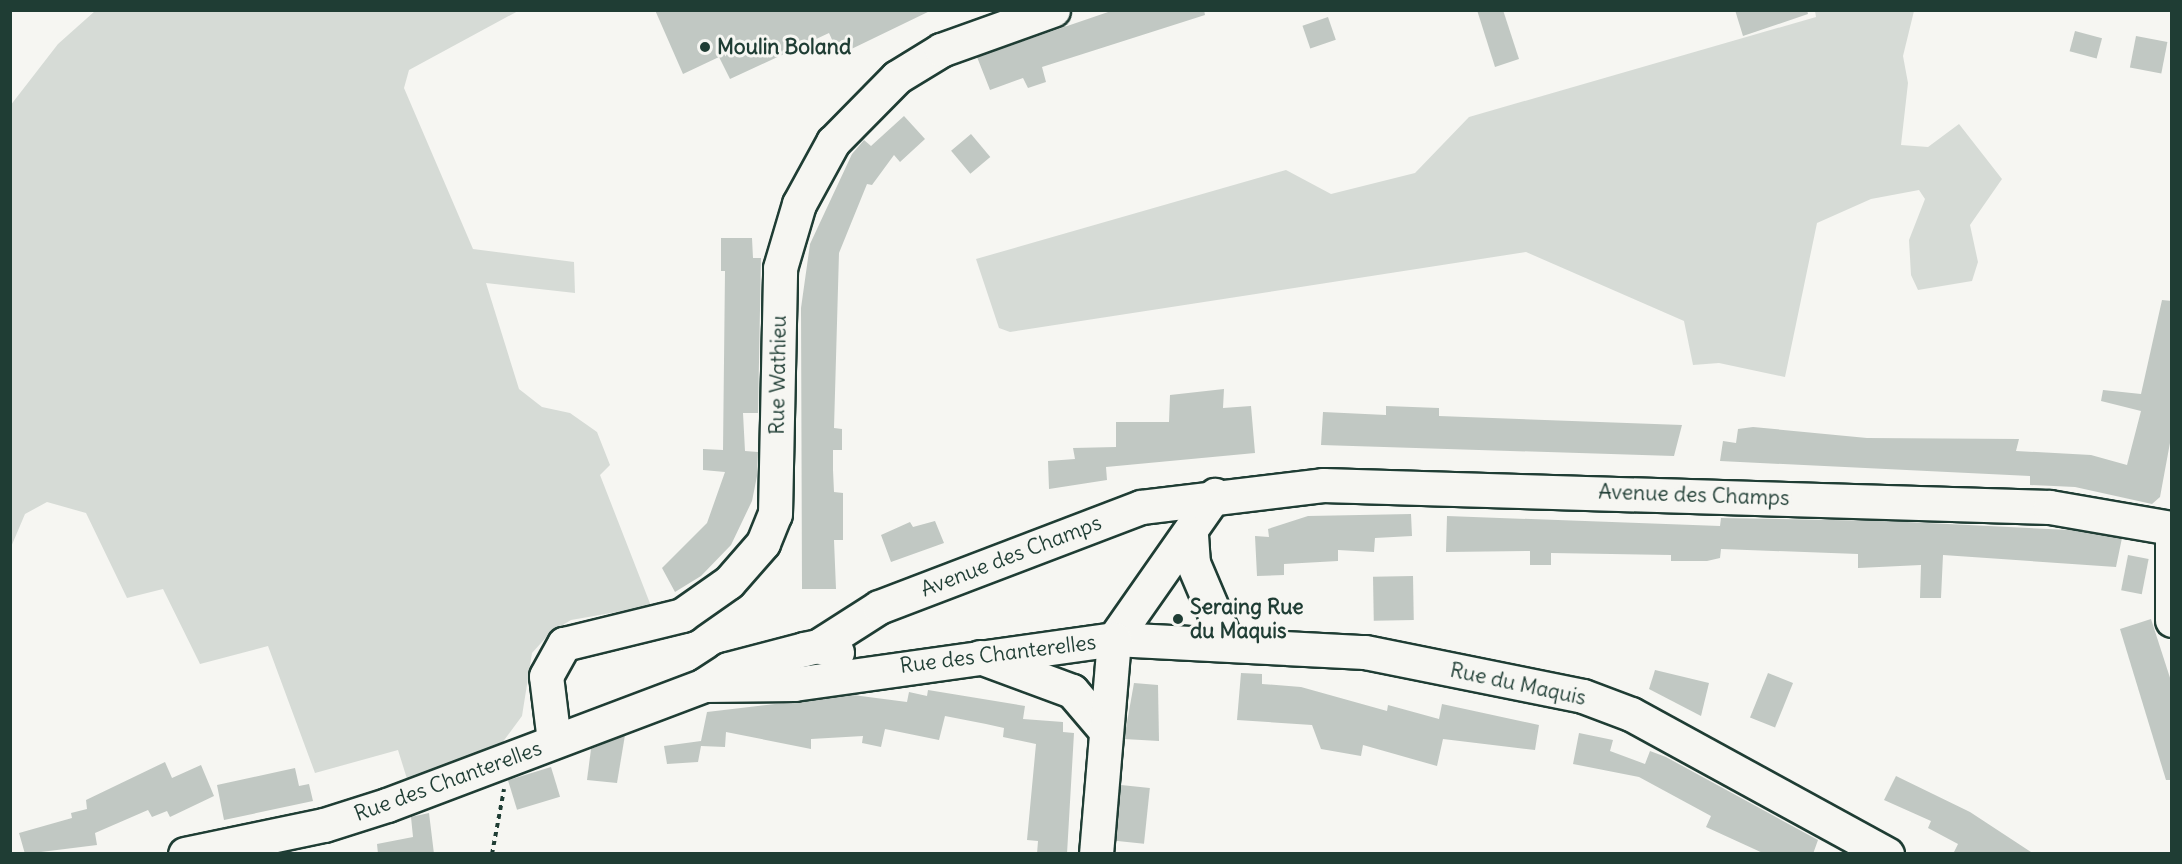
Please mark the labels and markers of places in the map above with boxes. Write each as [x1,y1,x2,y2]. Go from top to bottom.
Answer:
place label: Moulin Boland [717,34,851,60]
marker: Moulin Boland [698,40,712,54]
place label: Seraing Rue du Maquis [1190,594,1304,644]
marker: Seraing Rue du Maquis [1171,612,1185,626]

